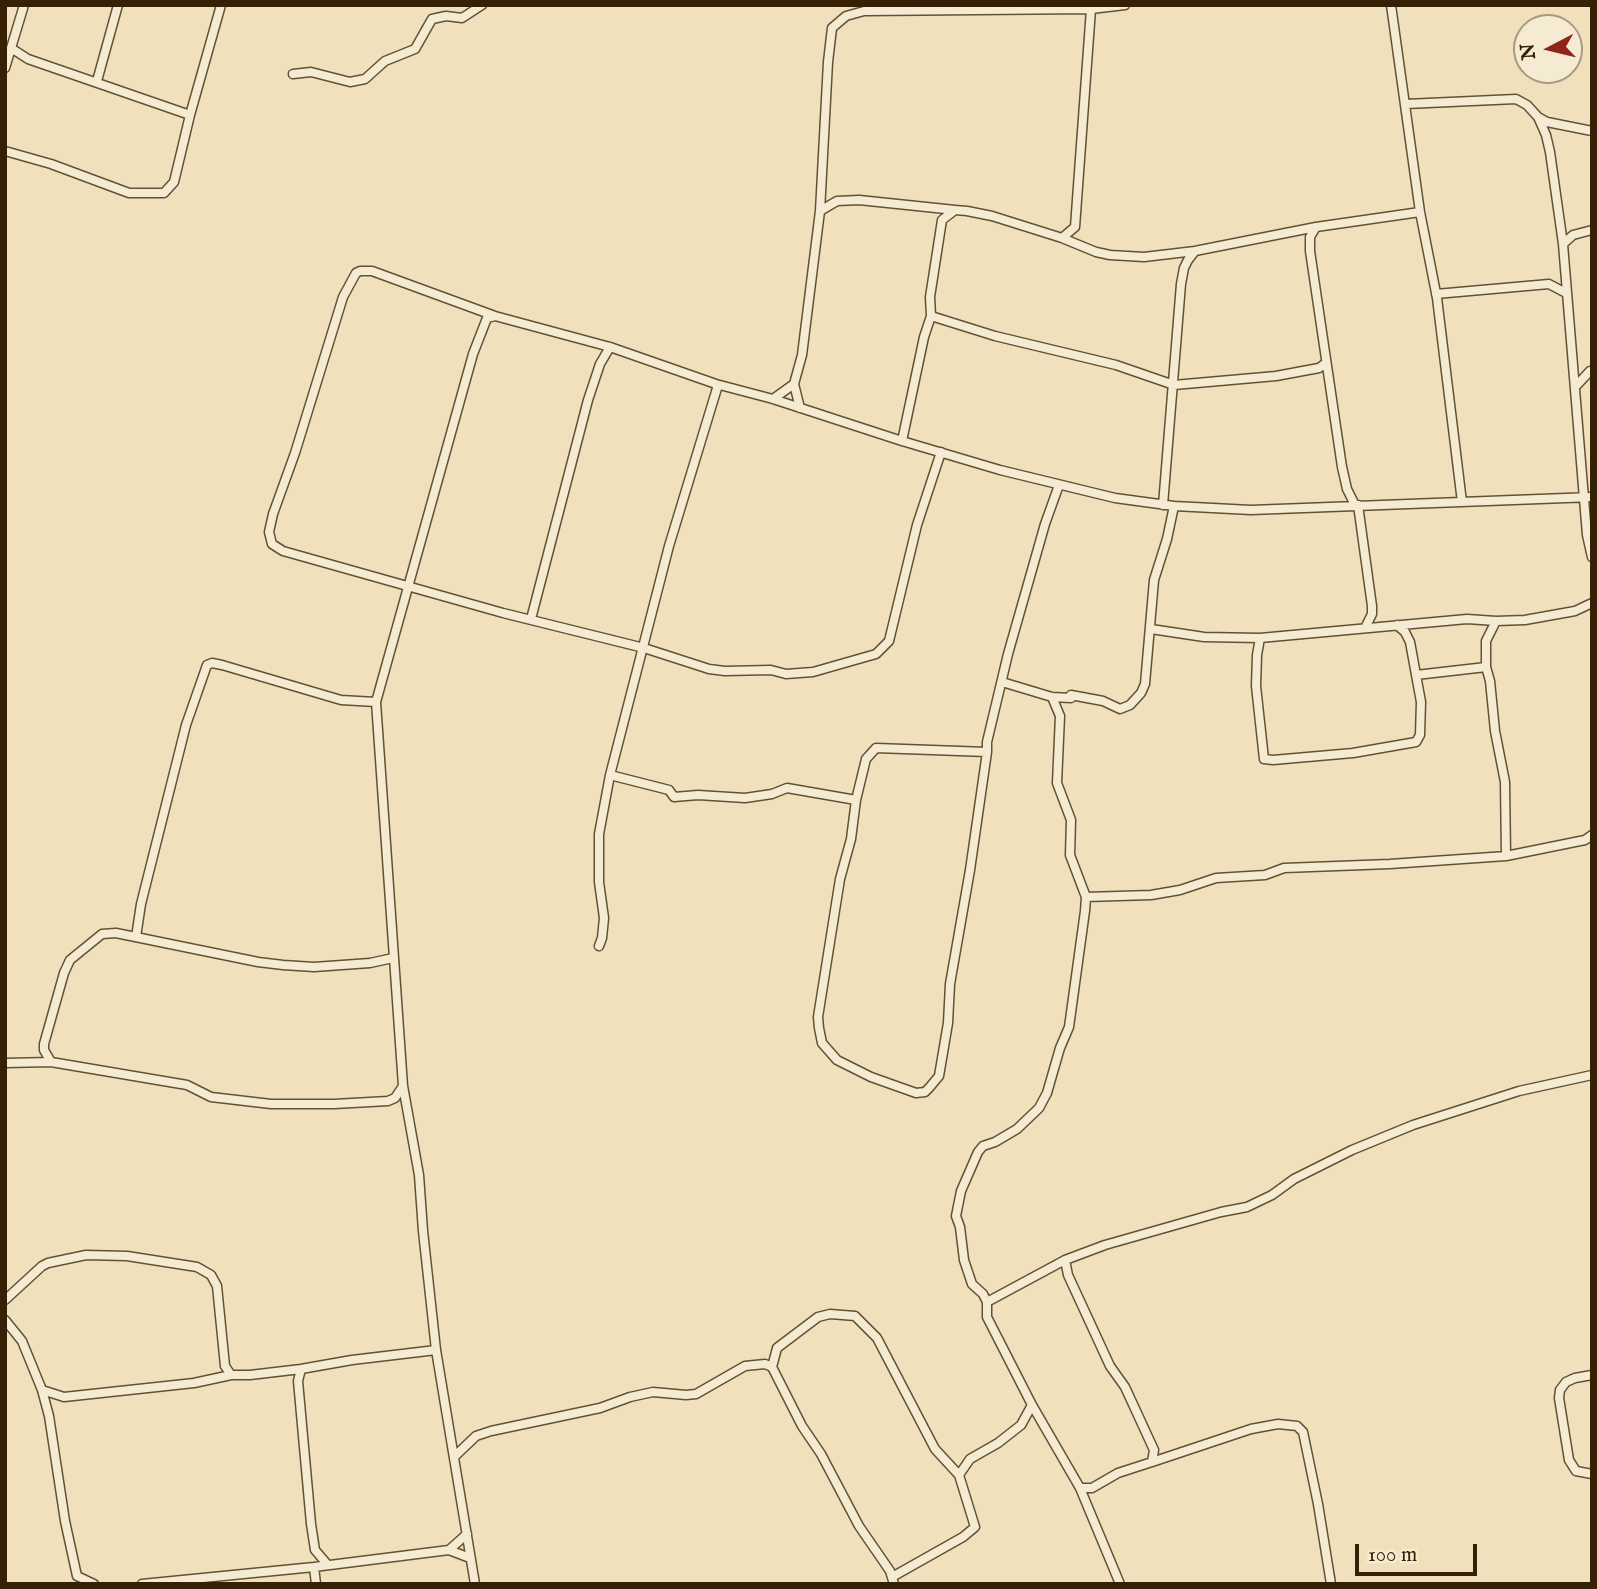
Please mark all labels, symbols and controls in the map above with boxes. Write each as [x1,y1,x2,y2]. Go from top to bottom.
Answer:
north arrow [1513,14,1583,84]
text: N [1516,42,1542,61]
scale bar [1359,1530,1482,1574]
text: 100 m [1368,1542,1417,1569]

